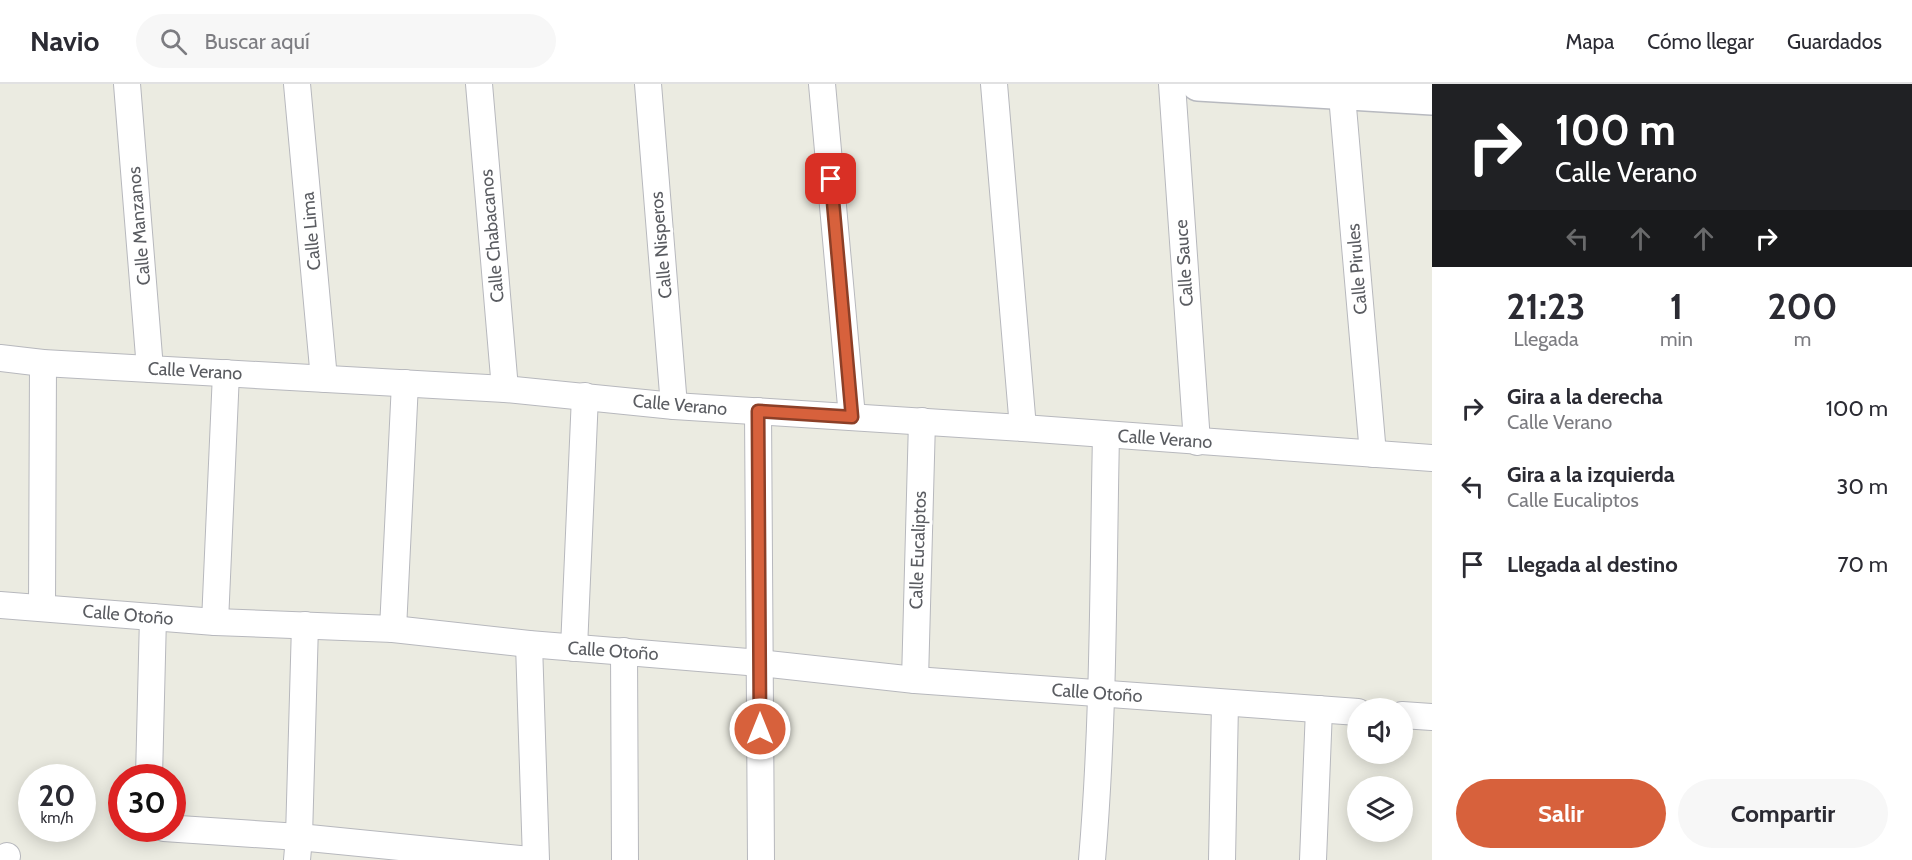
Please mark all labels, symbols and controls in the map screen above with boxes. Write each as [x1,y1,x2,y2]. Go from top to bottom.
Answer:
search box [136,14,556,68]
text: Navio [30,24,100,58]
icon: search [157,25,190,58]
text: Buscar aquí [205,28,310,55]
text: Mapa [1566,29,1614,54]
text: Cómo llegar [1647,29,1754,54]
text: Guardados [1787,29,1882,54]
text: 100 m [1555,104,1676,156]
icon: right [1456,108,1534,186]
pin [805,153,856,204]
text: Calle Verano [1555,156,1697,189]
icon: arrive [814,162,847,195]
street label: Calle Manzanos [123,166,155,286]
street label: Calle Chabacanos [475,168,509,304]
street label: Calle Lima [297,191,325,271]
street label: Calle Nisperos [645,191,677,299]
street label: Calle Sauce [1170,219,1198,307]
icon: left [1561,222,1594,255]
icon: ahead [1624,222,1657,255]
icon: ahead [1687,222,1720,255]
icon: right [1750,222,1783,255]
street label: Calle Pirules [1342,223,1372,315]
text: 21:23 [1507,284,1585,328]
text: 1 [1670,284,1683,328]
text: 200 [1767,284,1837,328]
text: Llegada [1513,327,1579,351]
text: min [1660,327,1693,351]
text: m [1794,327,1811,351]
street label: Calle Verano [147,358,243,384]
text: Gira a la derecha [1507,383,1663,410]
street label: Calle Verano [632,390,728,420]
icon: right [1456,392,1489,425]
text: 100 m [1826,395,1888,422]
text: Calle Verano [1507,410,1612,434]
street label: Calle Verano [1117,425,1213,453]
text: Gira a la izquierda [1507,461,1675,488]
icon: left [1456,470,1489,503]
text: 30 m [1836,473,1888,500]
text: Calle Eucaliptos [1507,488,1639,512]
street label: Calle Eucaliptos [905,490,931,610]
icon: arrive [1456,548,1489,581]
text: Llegada al destino [1507,551,1678,578]
text: 70 m [1838,551,1888,578]
street label: Calle Otoño [82,600,174,630]
street label: Calle Otoño [567,637,659,665]
street label: Calle Otoño [1051,679,1143,707]
position arrow [728,697,792,761]
map controls [1347,698,1413,842]
button: sound [1347,698,1413,764]
speed limit sign: 30 [108,764,186,842]
button: layers [1347,776,1413,842]
text: 20 [38,777,76,814]
button: Salir [1456,779,1666,848]
button: Compartir [1678,779,1888,848]
text: km/h [41,809,73,827]

